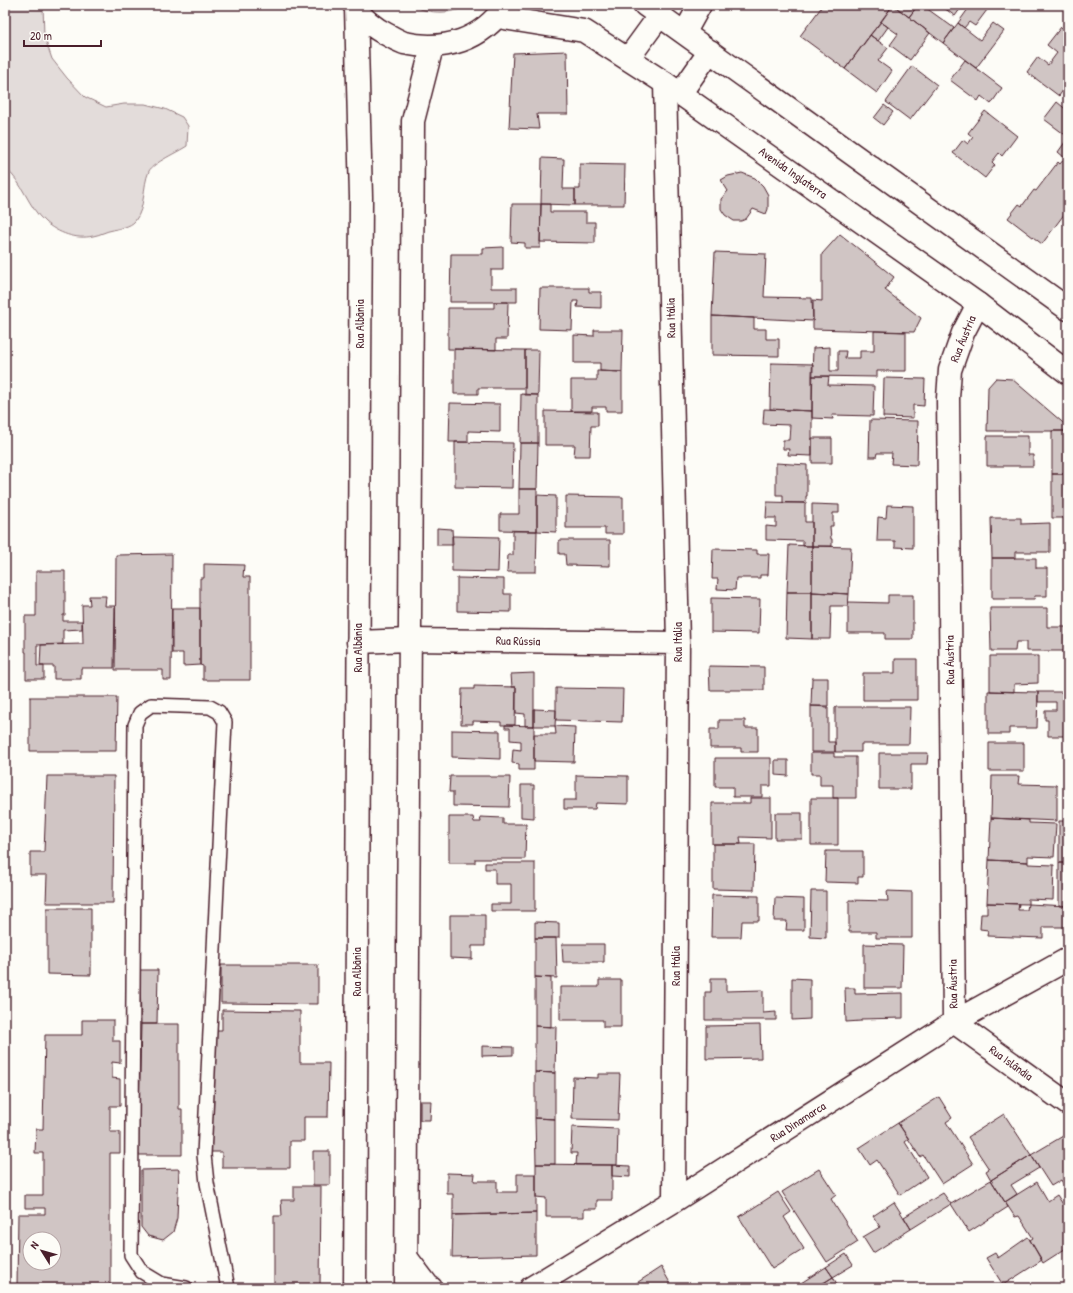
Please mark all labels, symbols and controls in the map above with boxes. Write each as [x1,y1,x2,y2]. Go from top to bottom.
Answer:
scale bar [24,22,101,48]
text: 20 m [30,27,52,44]
street label: Avenida Inglaterra [756,143,831,203]
street label: Rua Itália [662,298,679,338]
street label: Rua Albânia [351,299,368,349]
street label: Rua Áustria [945,313,980,365]
street label: Rua Itália [669,622,686,662]
street label: Rua Albânia [349,623,366,673]
street label: Rua Rússia [496,632,541,649]
street label: Rua Áustria [941,635,958,685]
street label: Rua Itália [667,946,684,986]
street label: Rua Albânia [348,947,365,997]
street label: Rua Áustria [944,959,961,1009]
street label: Rua Islândia [986,1041,1037,1084]
street label: Rua Dinamarca [767,1097,829,1146]
north arrow [22,1231,62,1271]
text: N [27,1238,41,1252]

